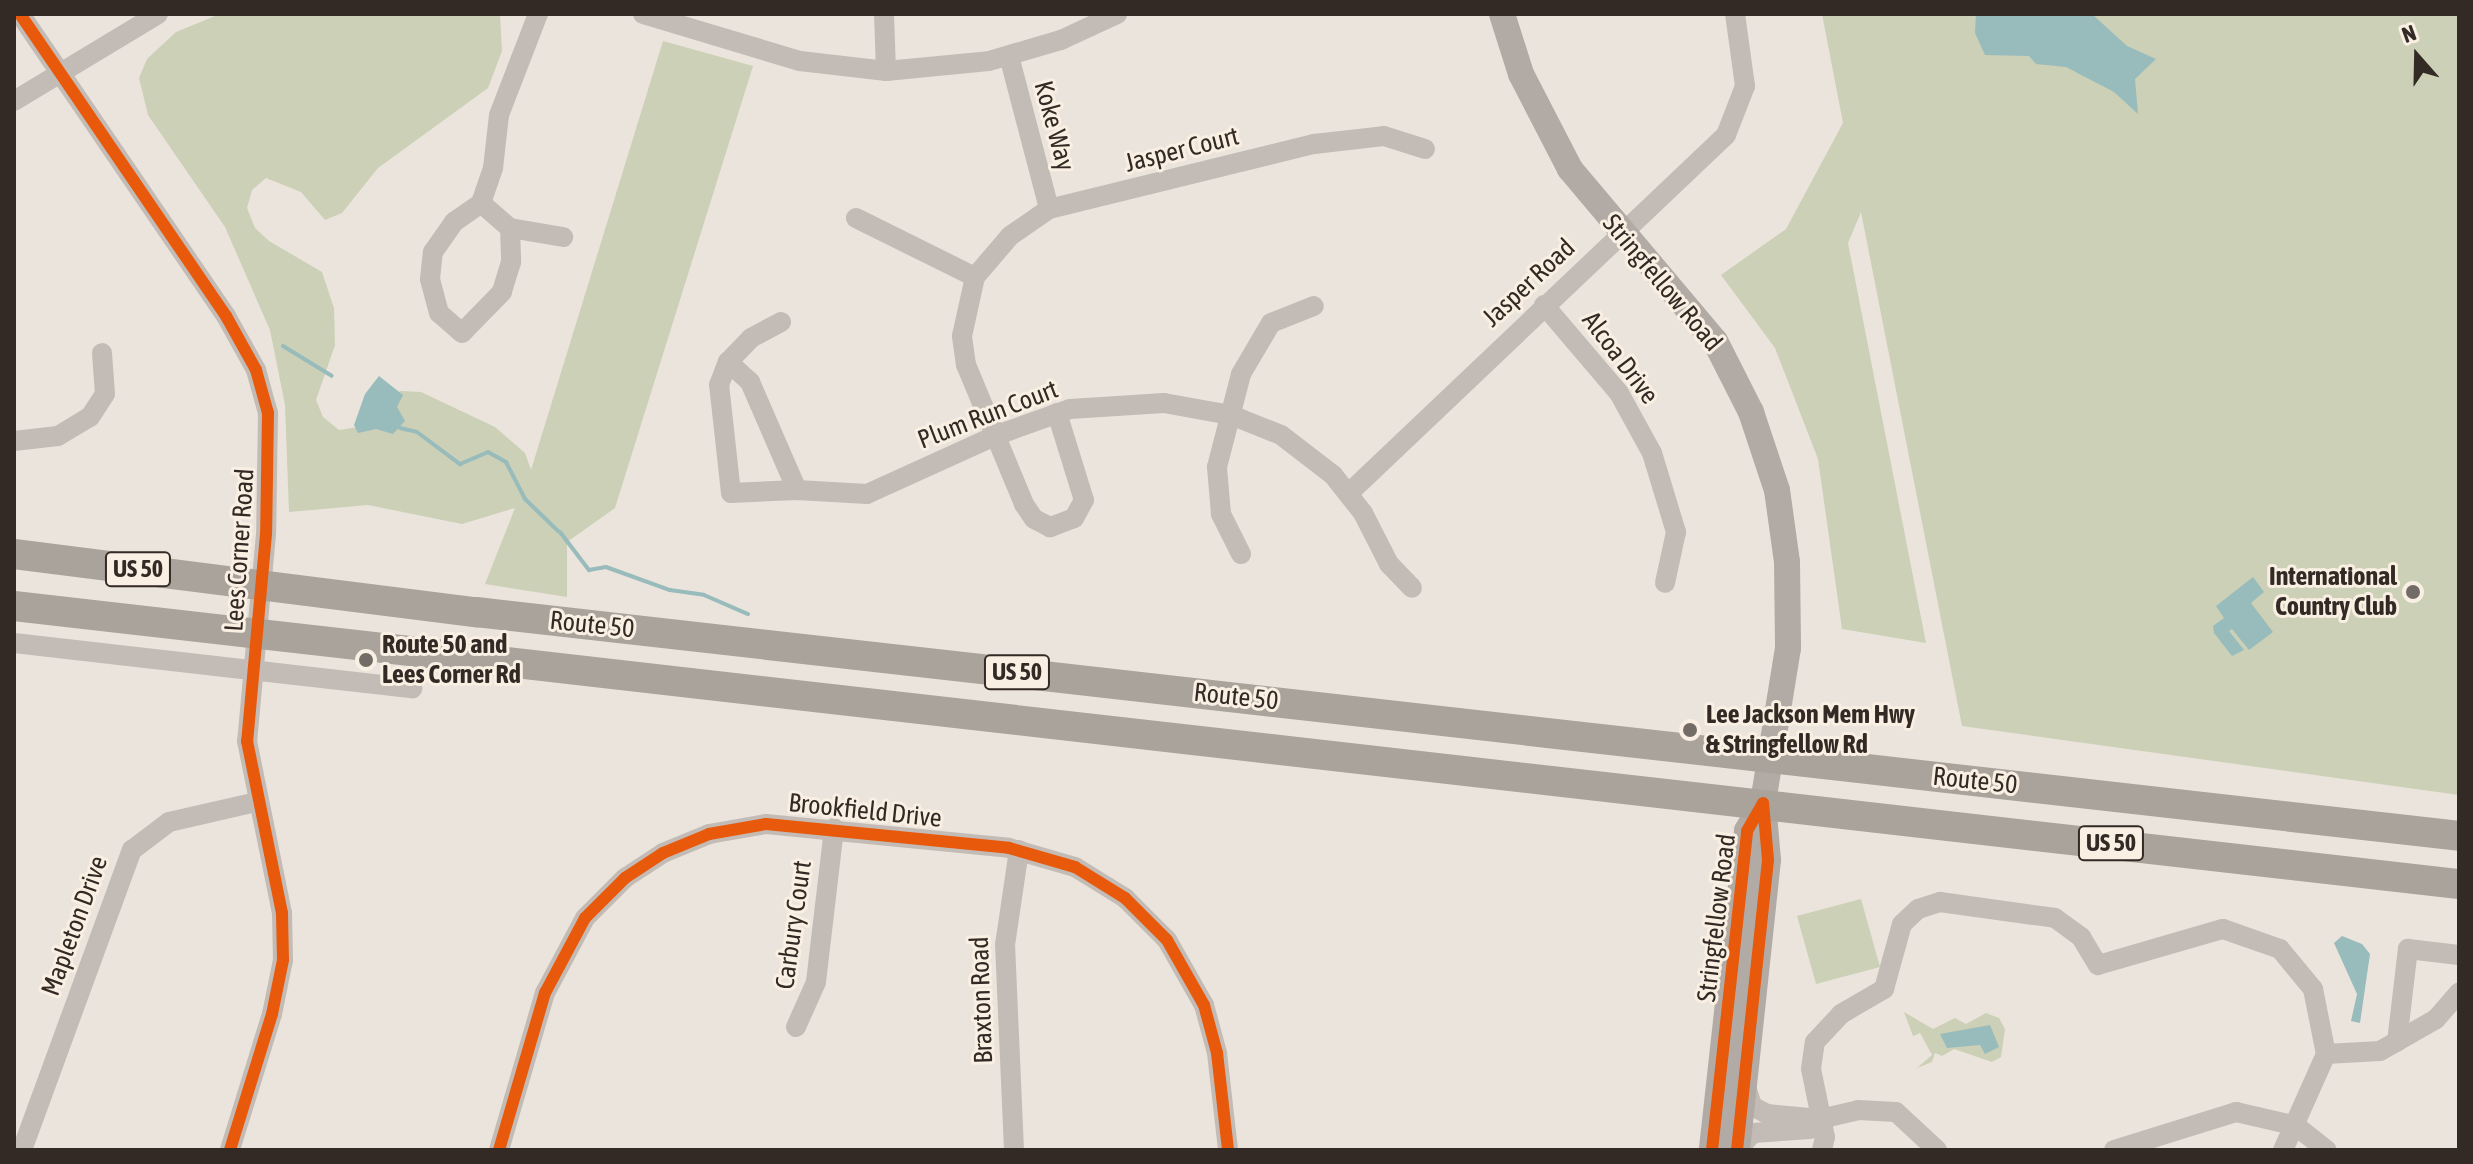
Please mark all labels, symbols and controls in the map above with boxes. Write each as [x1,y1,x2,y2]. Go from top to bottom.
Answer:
north arrow [2377,16,2457,96]
text: N [2398,19,2419,48]
street label: Koke Way [1027,78,1081,174]
street label: Jasper Court [1122,121,1242,179]
street label: Stringfellow Road [1596,208,1728,358]
street label: Jasper Road [1476,233,1582,333]
street label: Alcoa Drive [1575,306,1665,410]
street label: Plum Run Court [914,374,1062,456]
street label: Lees Corner Road [219,468,261,632]
road number: US 50 [104,549,172,589]
place label: International Country Club [2269,561,2397,622]
marker: International Country Club [2404,583,2422,601]
street label: Route 50 [548,605,636,645]
place label: Route 50 and Lees Corner Rd [382,629,521,690]
marker: Route 50 and Lees Corner Rd [357,651,375,669]
road number: US 50 [983,652,1051,692]
street label: Route 50 [1192,677,1280,717]
place label: Lee Jackson Mem Hwy & Stringfellow Rd [1706,699,1915,760]
marker: Lee Jackson Mem Hwy & Stringfellow Rd [1681,721,1699,739]
street label: Route 50 [1931,761,2019,801]
street label: Brookfield Drive [787,787,943,835]
road number: US 50 [2077,823,2145,863]
street label: Stringfellow Road [1691,832,1743,1004]
street label: Mapleton Drive [35,852,115,1000]
street label: Carbury Court [770,859,818,991]
street label: Braxton Road [964,936,1000,1064]

